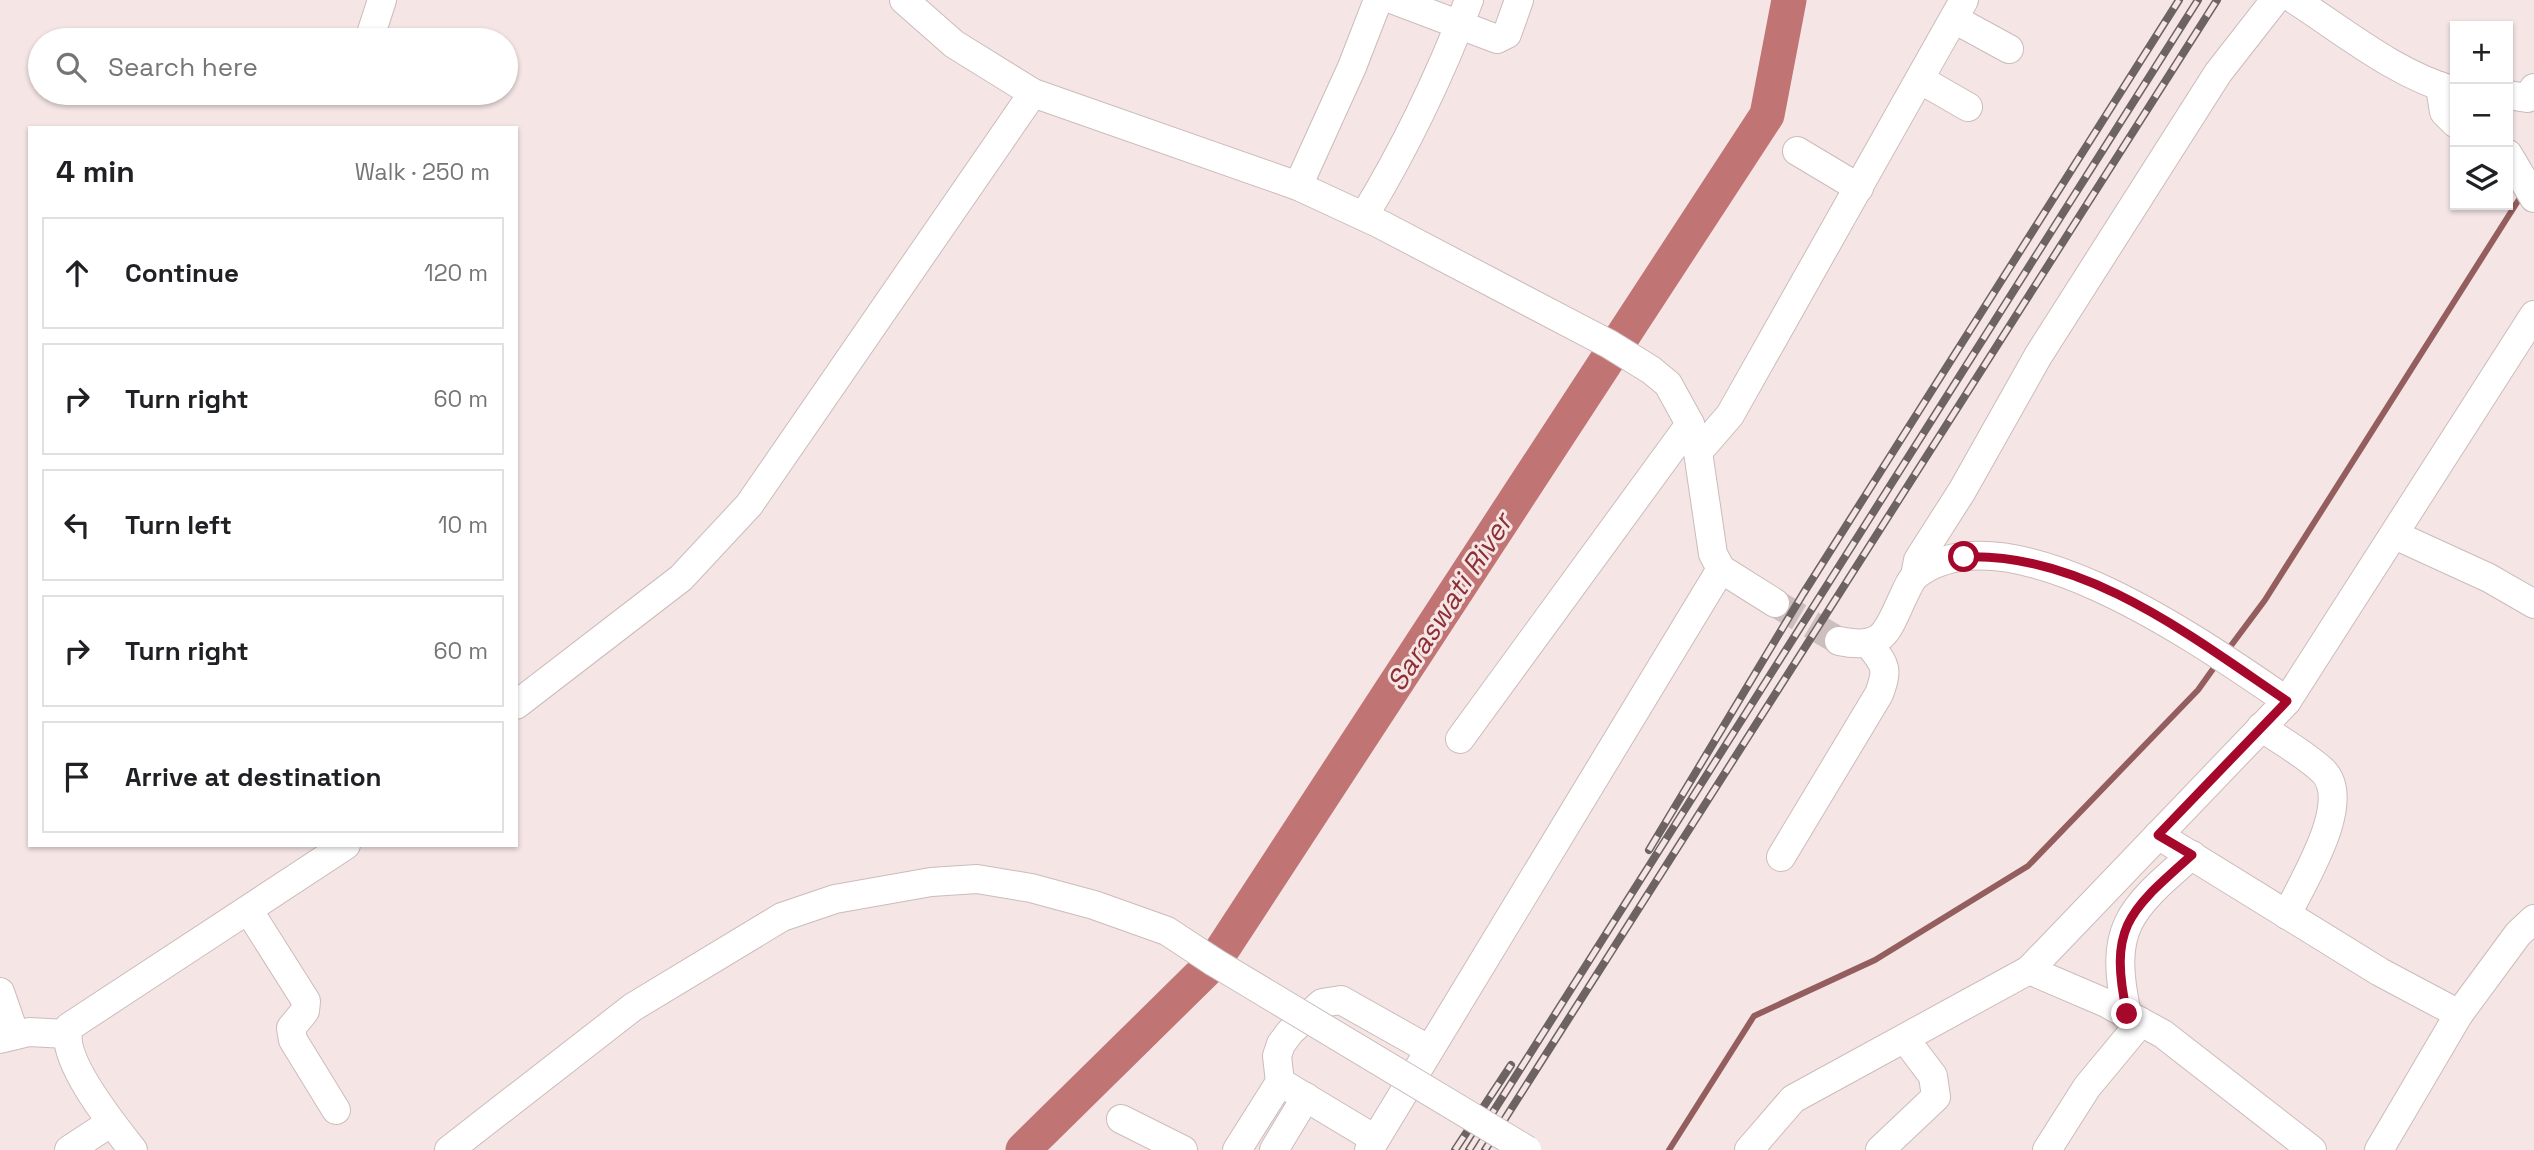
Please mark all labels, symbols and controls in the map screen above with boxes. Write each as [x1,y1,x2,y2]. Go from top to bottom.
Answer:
map controls [2450,21,2513,210]
button: + [2450,21,2513,84]
search box [28,28,518,105]
icon: search [52,48,90,86]
text: Search here [108,50,258,84]
button: − [2450,84,2513,147]
button: layers [2450,147,2513,210]
text: 4 min [56,152,135,191]
text: Walk · 250 m [355,157,490,187]
icon: ahead [58,254,96,292]
text: Continue [125,256,239,290]
text: 120 m [424,258,488,288]
icon: right [58,380,96,418]
text: Turn right [125,382,249,416]
text: 60 m [433,384,488,414]
water label: Saraswati River [1378,504,1522,698]
icon: left [58,506,96,544]
text: Turn left [125,508,232,542]
text: 10 m [438,510,488,540]
route start [1948,541,1979,572]
icon: right [58,632,96,670]
text: Turn right [125,634,249,668]
text: 60 m [433,636,488,666]
icon: arrive [58,758,96,796]
text: Arrive at destination [125,760,382,794]
route end [2111,998,2142,1029]

